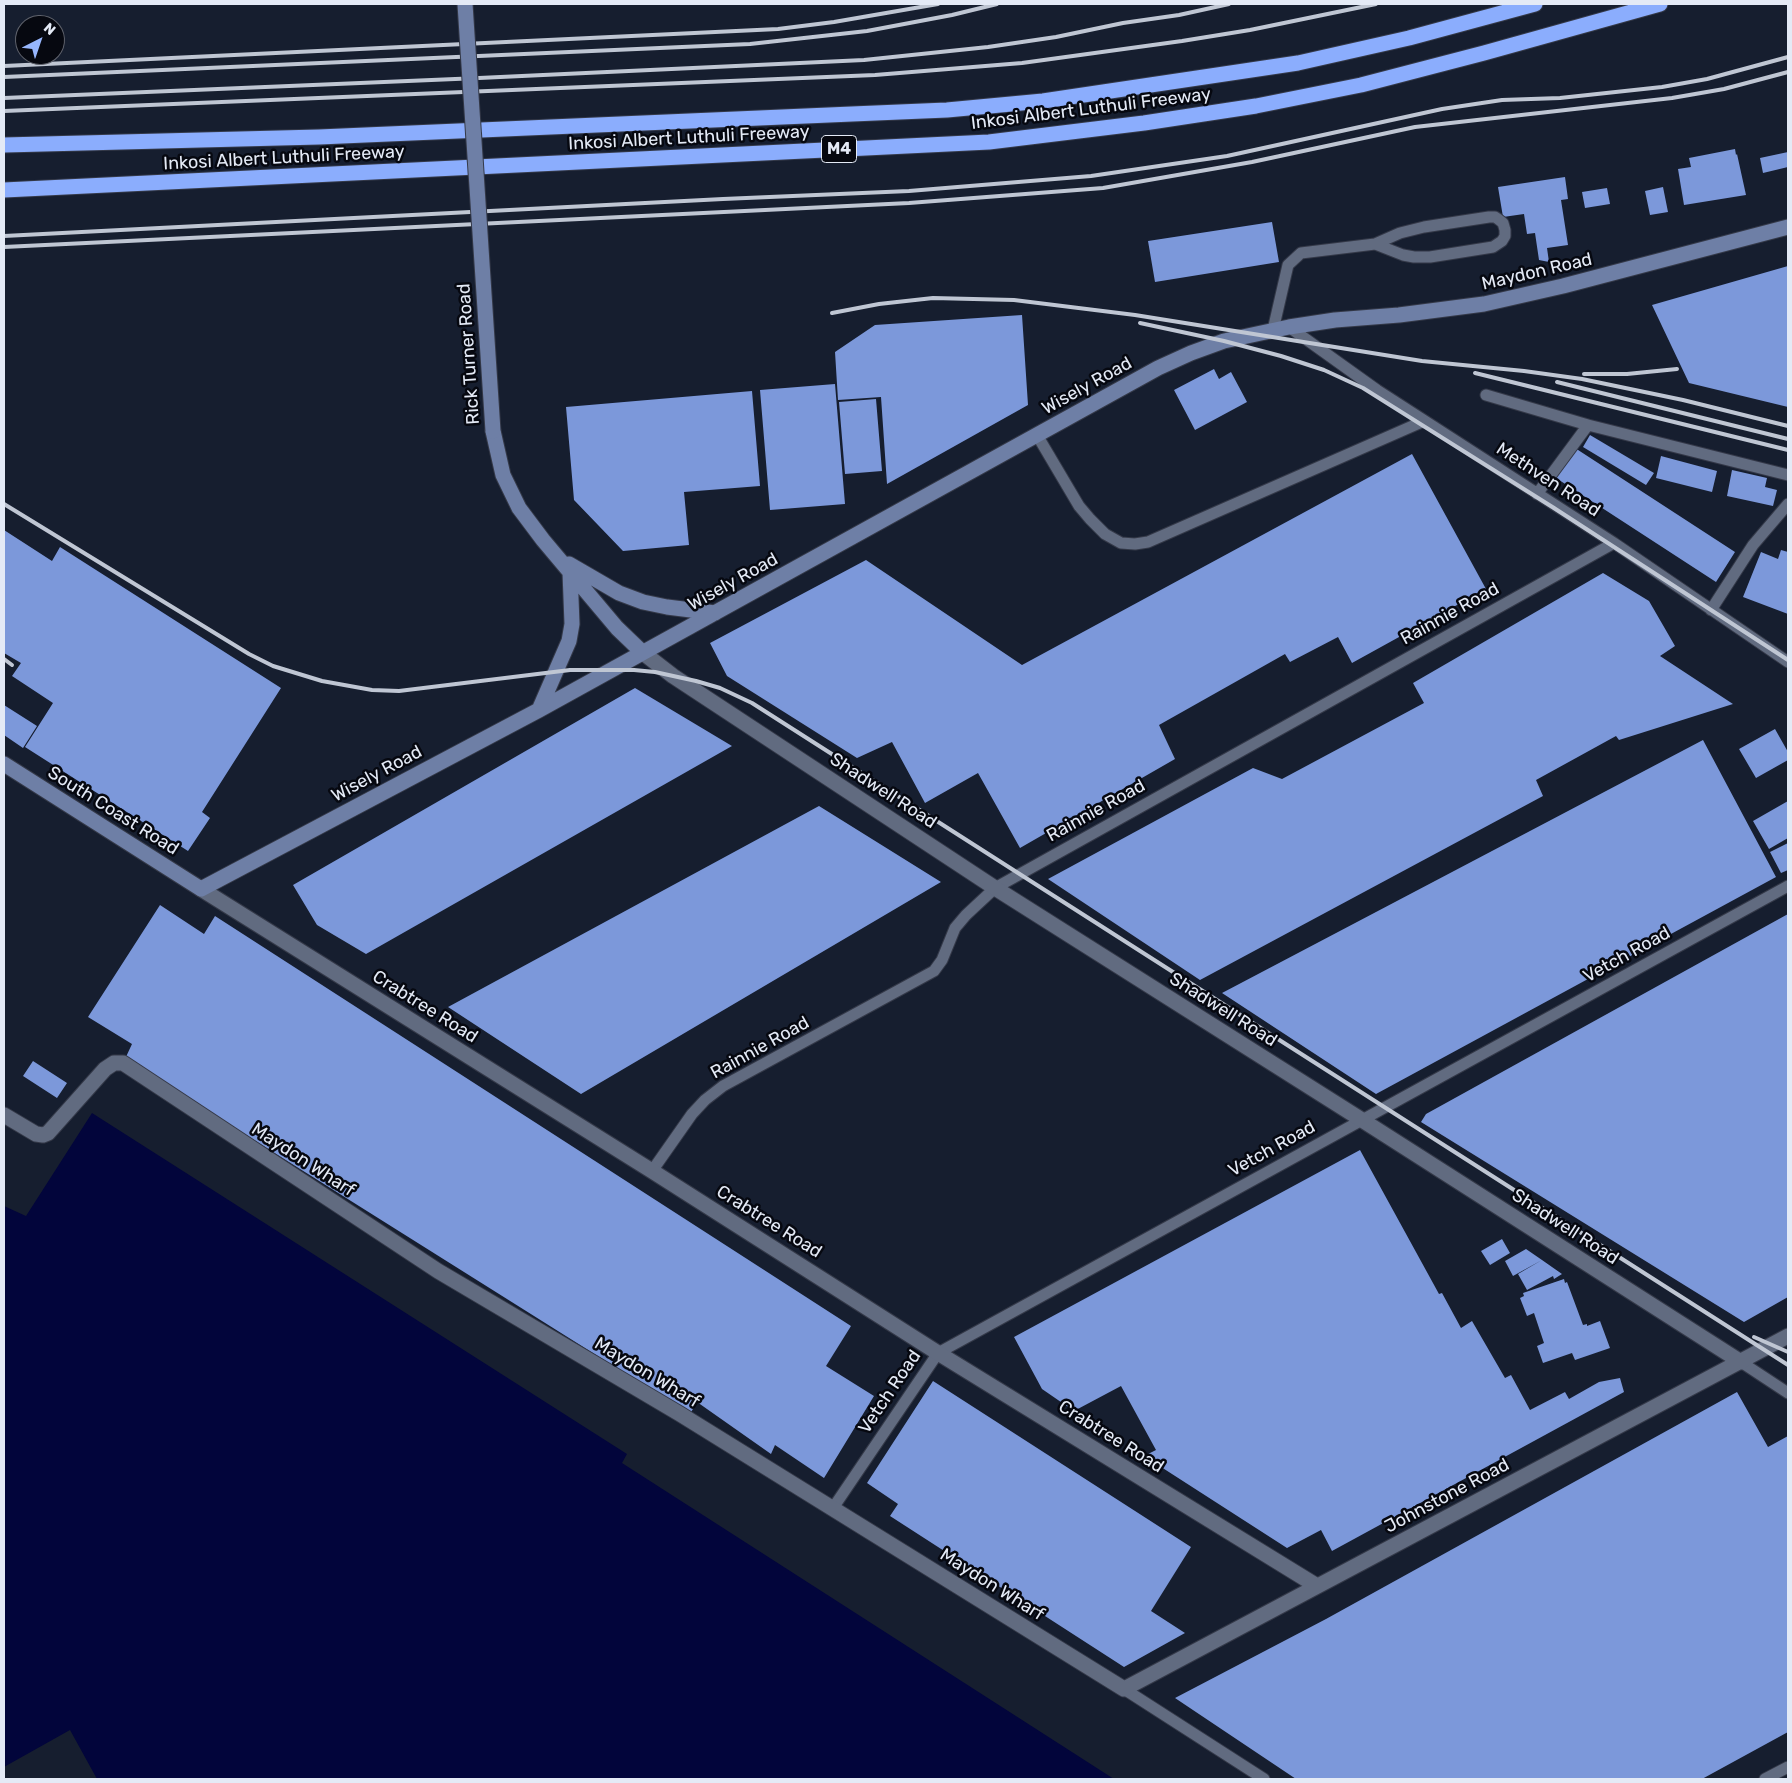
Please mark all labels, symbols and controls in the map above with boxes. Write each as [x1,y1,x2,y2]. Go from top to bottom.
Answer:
north arrow [15,15,65,65]
text: N [40,19,59,39]
street label: Inkosi Albert Luthuli Freeway [970,84,1212,134]
street label: Inkosi Albert Luthuli Freeway [568,121,810,155]
road number: M4 [822,136,856,162]
street label: Inkosi Albert Luthuli Freeway [163,141,405,175]
street label: Maydon Road [1480,249,1594,295]
street label: Rick Turner Road [453,283,485,425]
street label: Wisely Road [1038,352,1136,420]
street label: Methven Road [1492,438,1604,522]
street label: Wisely Road [684,548,782,616]
street label: Rainnie Road [1397,578,1503,650]
street label: Wisely Road [328,741,426,807]
street label: Shadwell Road [826,748,940,834]
street label: South Coast Road [44,762,182,860]
street label: Rainnie Road [1043,775,1149,847]
street label: Vetch Road [1580,922,1674,988]
street label: Crabtree Road [368,966,482,1048]
street label: Shadwell Road [1165,968,1281,1052]
street label: Rainnie Road [707,1012,813,1084]
street label: Vetch Road [1225,1116,1319,1182]
street label: Maydon Wharf [247,1119,359,1201]
street label: Crabtree Road [712,1181,826,1263]
street label: Shadwell Road [1508,1184,1622,1270]
street label: Maydon Wharf [590,1333,704,1413]
street label: Vetch Road [854,1346,926,1438]
street label: Crabtree Road [1054,1396,1168,1478]
street label: Johnstone Road [1381,1454,1513,1538]
street label: Maydon Wharf [936,1544,1048,1626]

